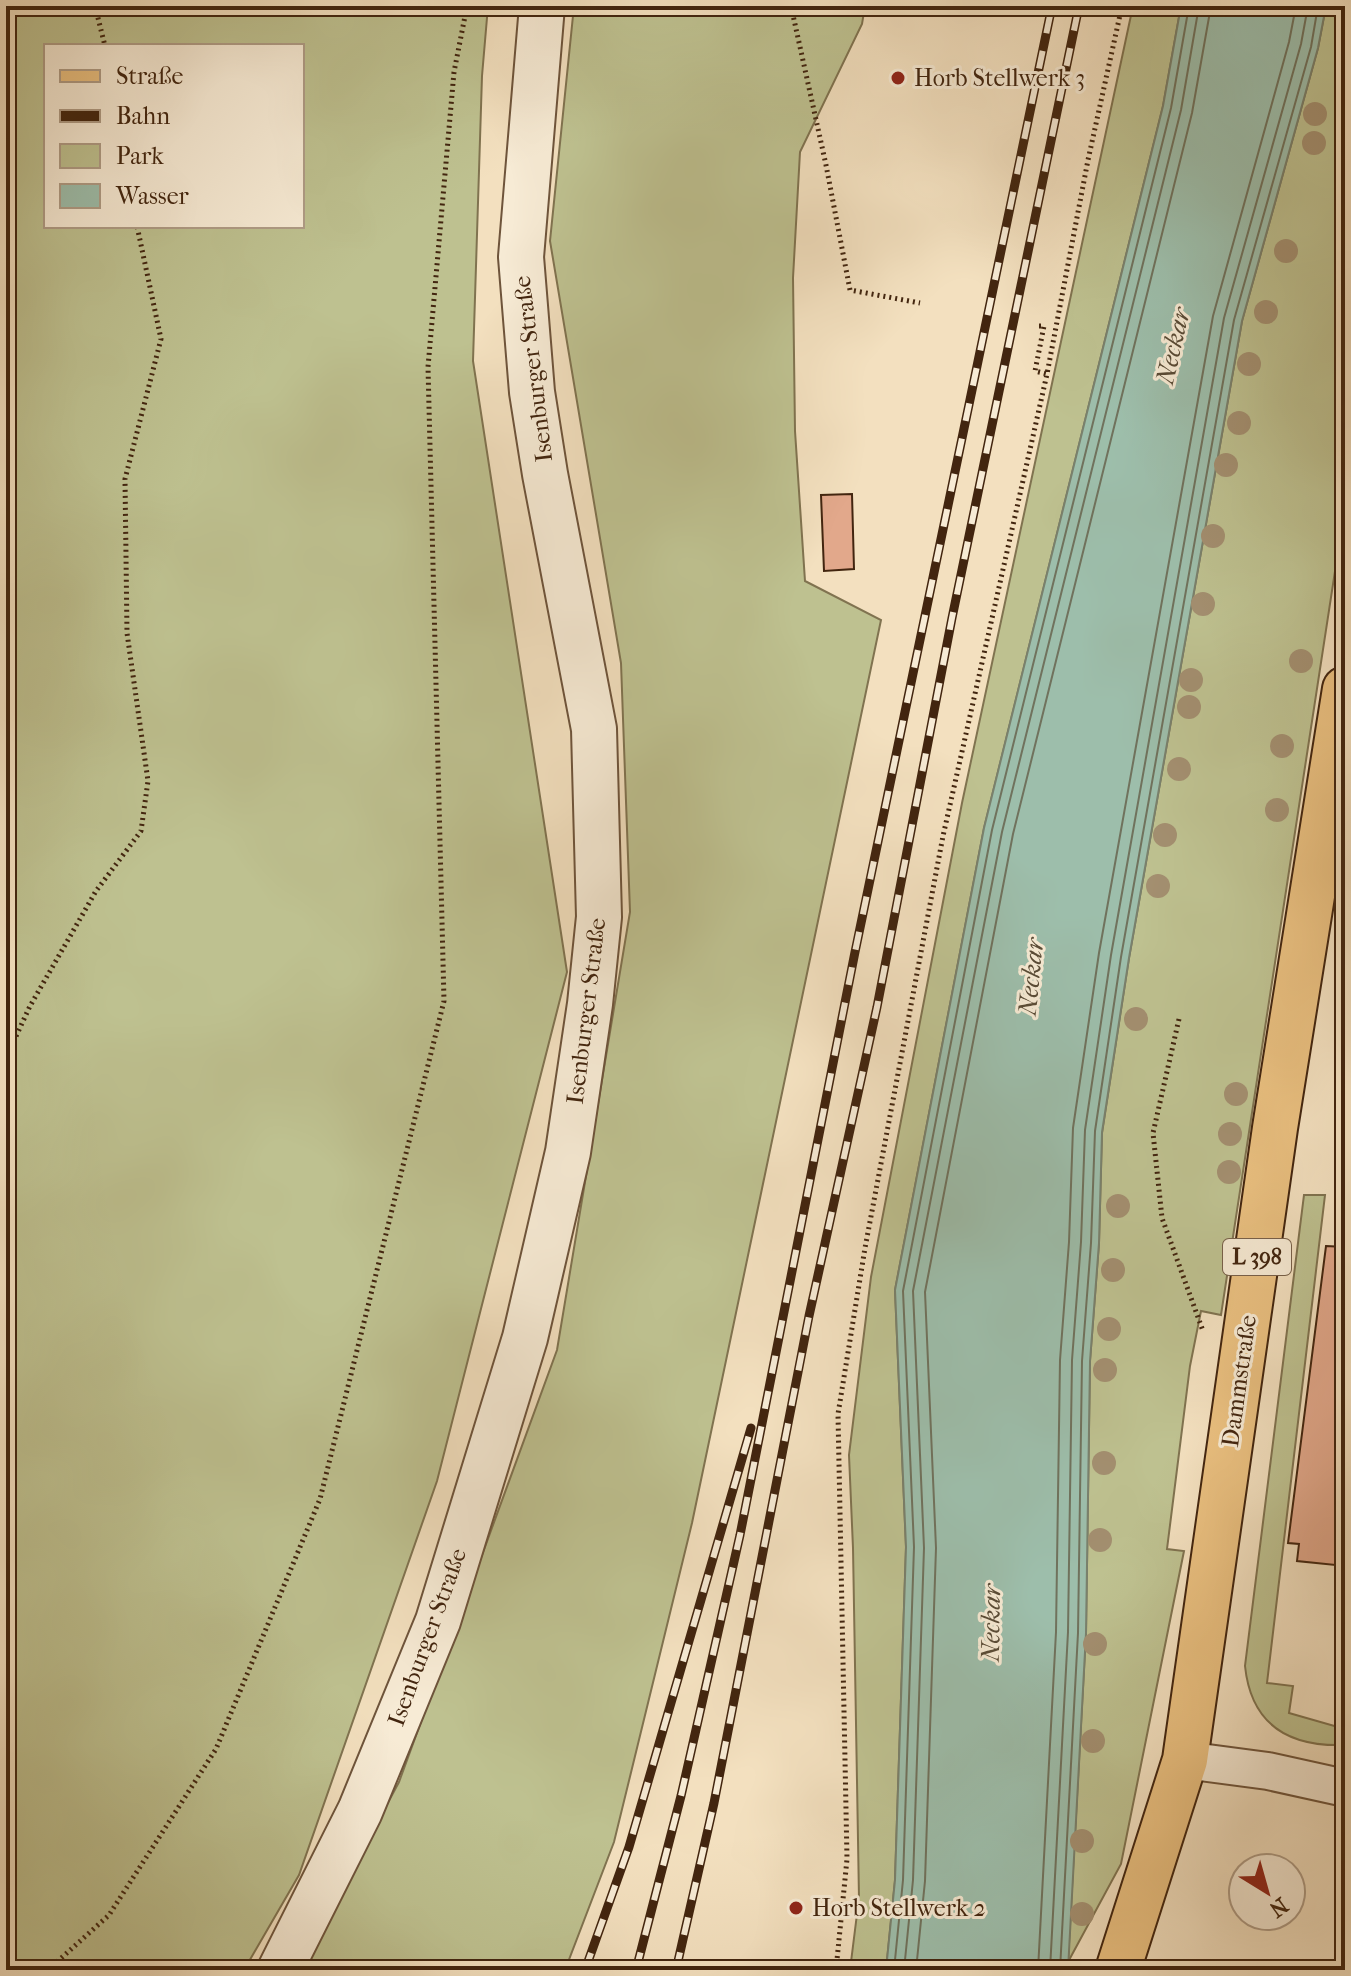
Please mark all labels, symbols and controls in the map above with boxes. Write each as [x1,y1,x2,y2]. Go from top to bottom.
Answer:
legend [44,44,304,228]
text: Straße [116,62,183,90]
place label: Horb Stellwerk 3 [914,64,1085,92]
marker: Horb Stellwerk 3 [889,69,907,87]
text: Bahn [116,102,170,130]
text: Park [116,142,164,170]
text: Wasser [115,182,190,210]
street label: Isenburger Straße [508,274,558,464]
water label: Neckar [1149,302,1197,388]
street label: Isenburger Straße [561,916,611,1106]
water label: Neckar [1011,934,1051,1018]
road number: L 398 [1223,1239,1291,1275]
street label: Dammstraße [1216,1313,1262,1449]
street label: Isenburger Straße [382,1544,472,1730]
water label: Neckar [975,1582,1007,1663]
north arrow [1227,1852,1307,1932]
text: N [1264,1892,1293,1923]
place label: Horb Stellwerk 2 [812,1894,985,1922]
marker: Horb Stellwerk 2 [787,1899,805,1917]

